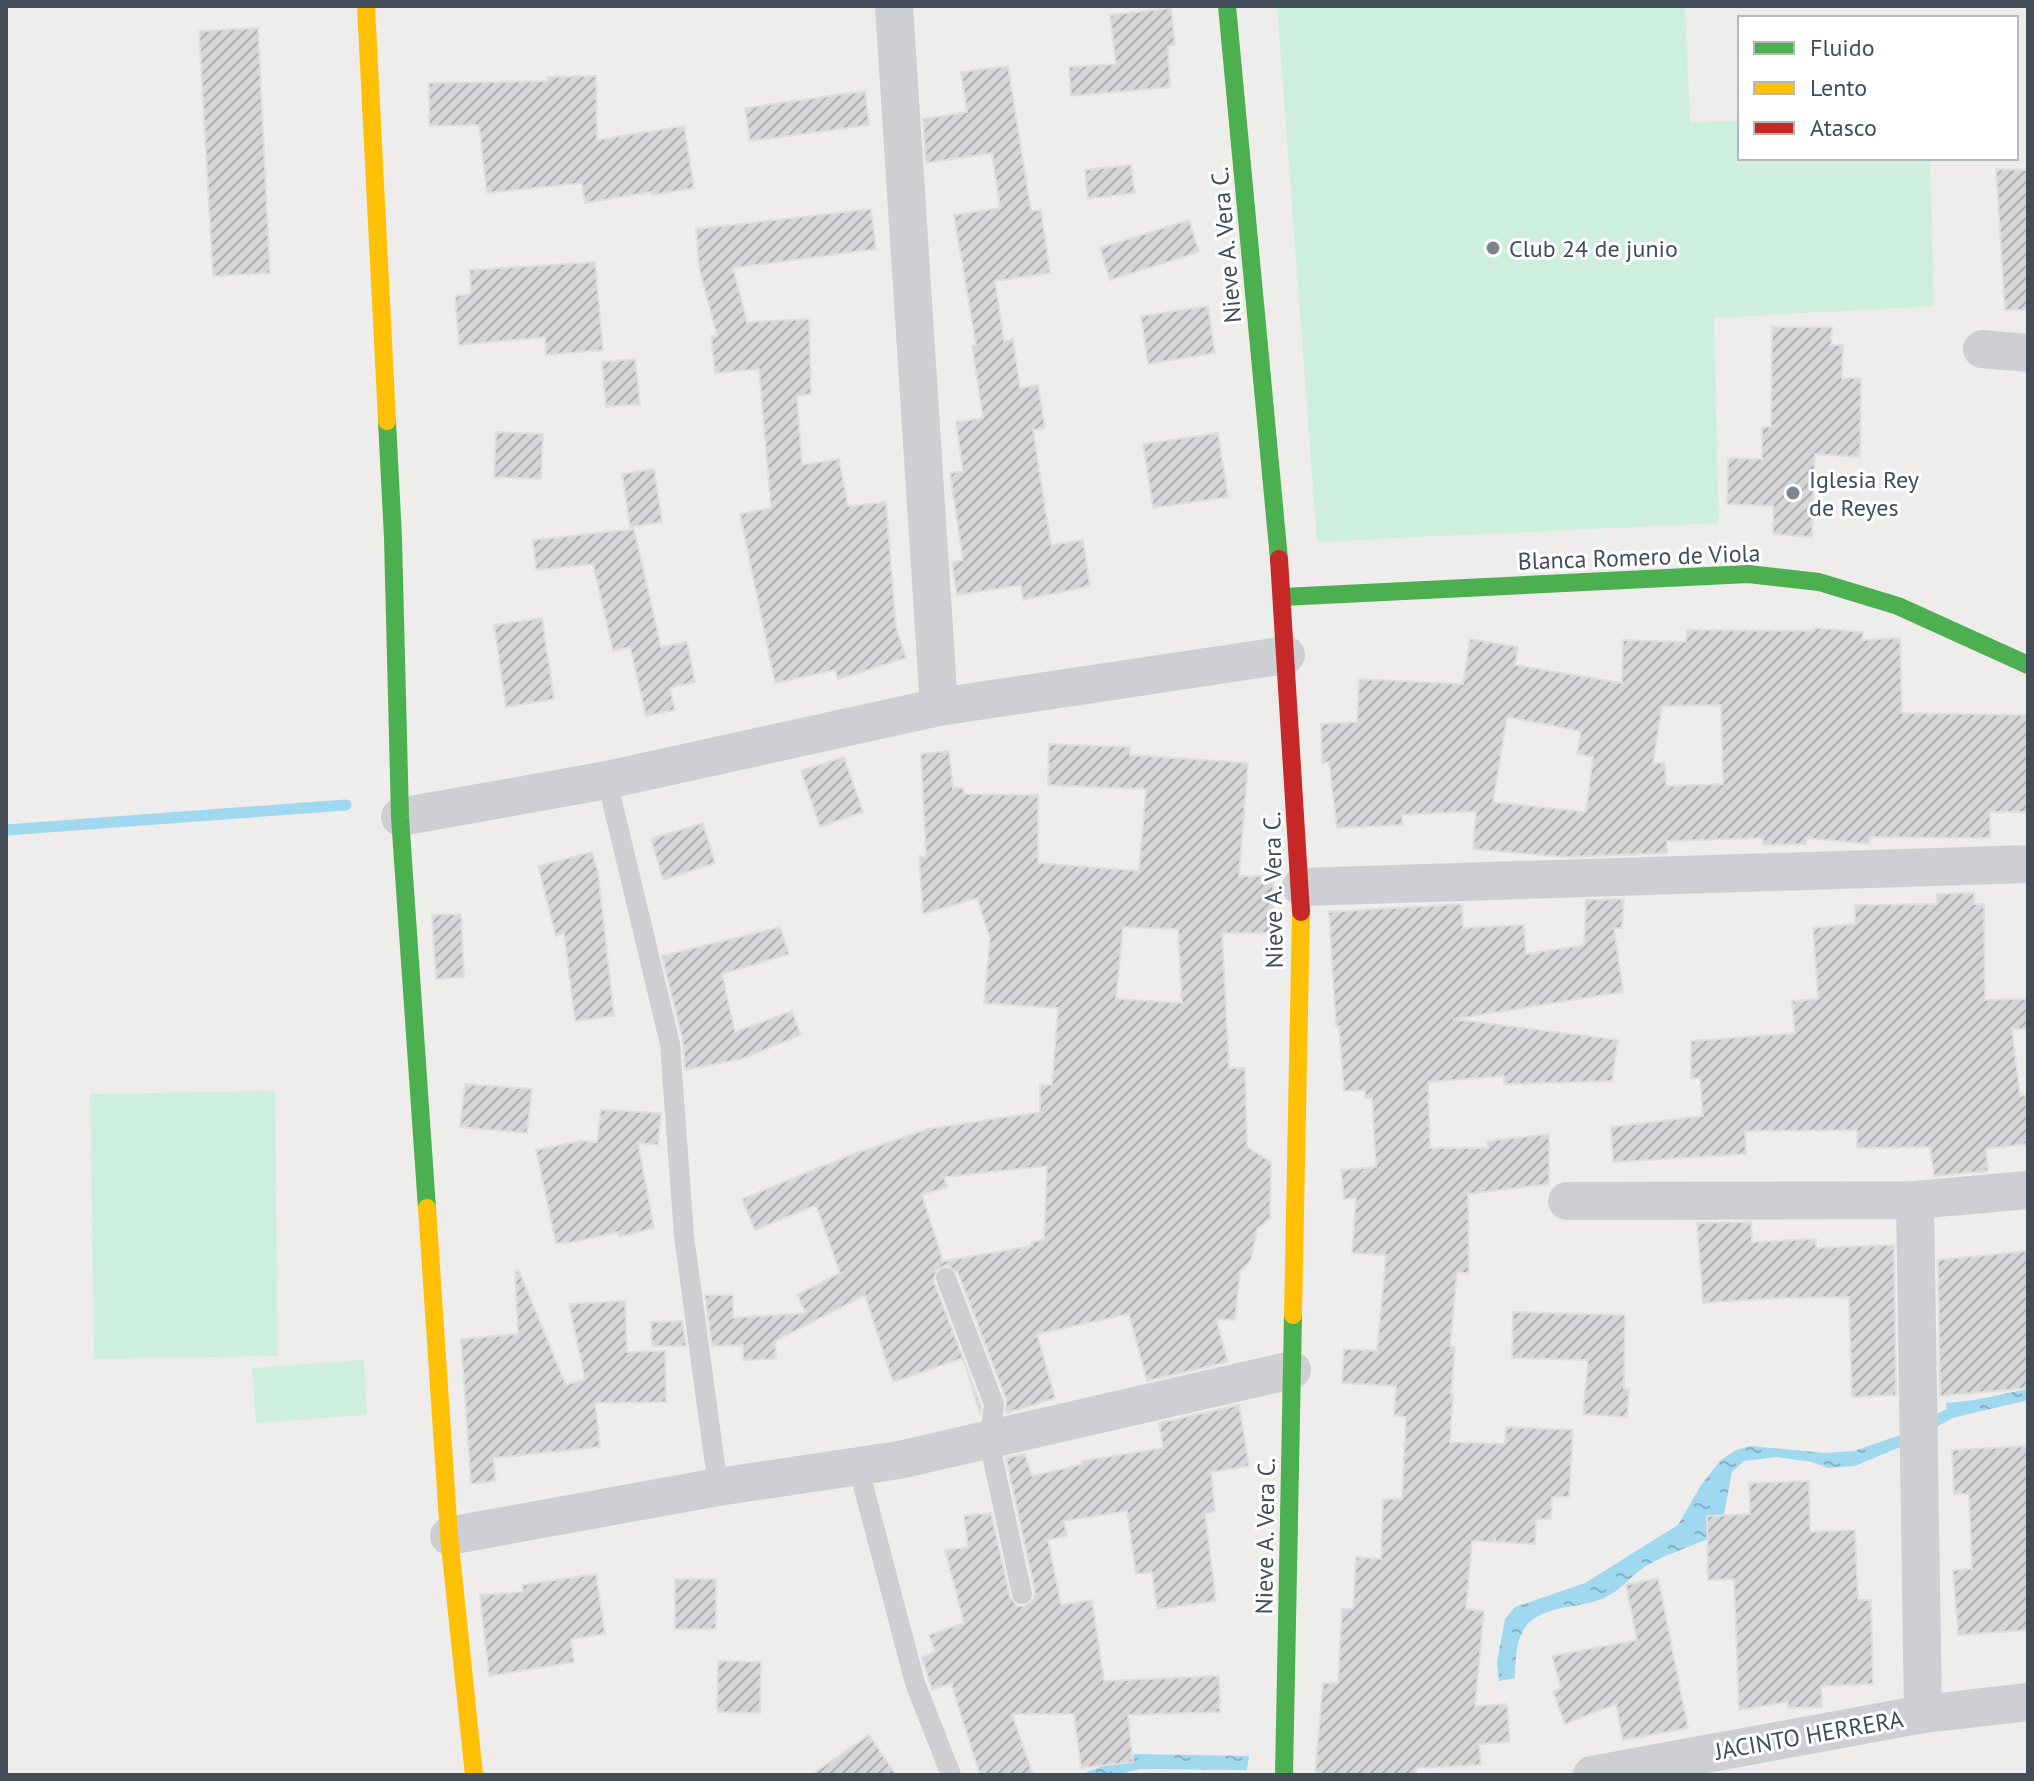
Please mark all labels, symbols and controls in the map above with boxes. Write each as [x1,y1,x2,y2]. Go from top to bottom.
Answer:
legend [1738,16,2018,160]
text: Fluido [1810,32,1875,63]
text: Lento [1810,72,1867,103]
text: Atasco [1810,112,1877,143]
street label: Nieve A. Vera C. [1204,166,1248,324]
place label: Club 24 de junio [1509,233,1678,264]
marker: Club 24 de junio [1484,239,1502,257]
place label: Iglesia Rey de Reyes [1809,464,1919,523]
marker: Iglesia Rey de Reyes [1784,484,1802,502]
street label: Blanca Romero de Viola [1517,537,1761,577]
street label: Nieve A. Vera C. [1256,811,1290,969]
street label: Nieve A. Vera C. [1248,1457,1282,1615]
street label: JACINTO HERRERA [1712,1703,1905,1767]

